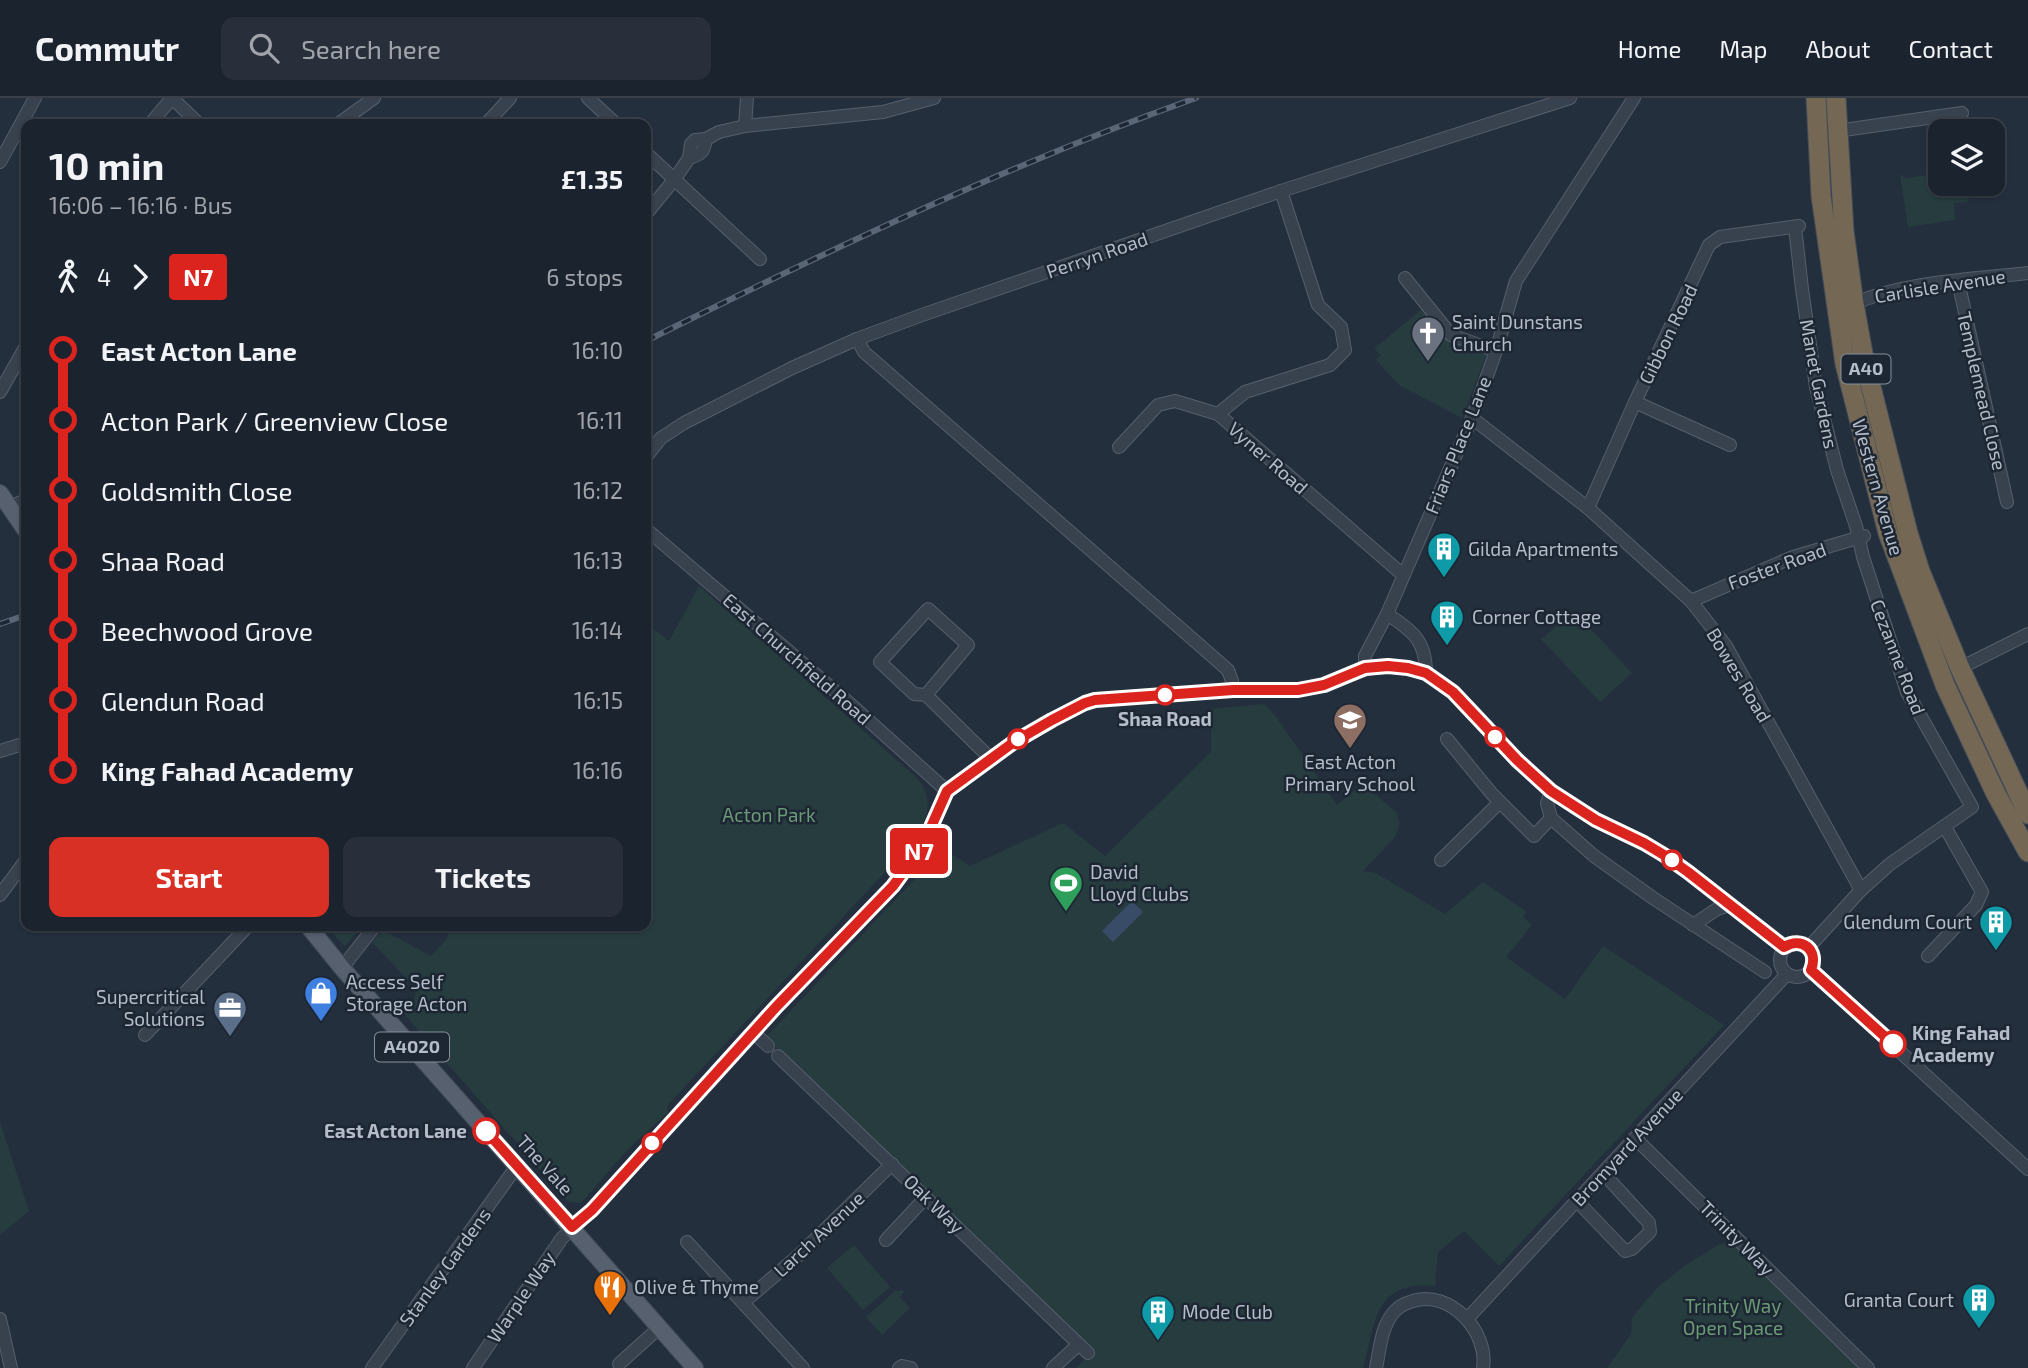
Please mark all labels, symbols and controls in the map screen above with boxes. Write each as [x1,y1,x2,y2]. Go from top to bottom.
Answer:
search box [221,17,711,80]
text: Commutr [35,28,179,68]
icon: search [245,29,283,67]
text: Search here [301,33,441,64]
text: Home [1618,34,1681,63]
text: Map [1719,34,1767,63]
text: About [1805,34,1871,63]
text: Contact [1909,34,1993,63]
map controls [1928,119,2005,196]
button: layers [1928,119,2005,196]
text: 10 min [49,142,164,188]
text: £1.35 [561,163,623,194]
text: 16:06 – 16:16 · Bus [49,191,232,219]
street label: Perryn Road [1043,226,1151,283]
icon: walk [49,258,87,296]
icon: forward [121,258,159,296]
text: N7 [183,262,213,291]
text: 4 [97,263,111,291]
text: 6 stops [546,263,623,291]
street label: Carlisle Avenue [1873,264,2007,307]
street label: Gibbon Road [1634,280,1702,387]
street label: Templemead Close [1953,309,2012,472]
place label: Saint Dunstans Church [1452,310,1583,355]
church icon: Saint Dunstans Church [1409,314,1447,363]
street label: Manet Gardens [1796,317,1843,451]
text: East Acton Lane [101,335,297,366]
text: 16:10 [572,336,623,364]
road number: A40 [1842,354,1890,384]
street label: Friars Place Lane [1419,373,1496,517]
text: Acton Park / Greenview Close [101,405,448,436]
text: 16:11 [577,406,623,434]
street label: Western Avenue [1848,416,1909,558]
street label: Vyner Road [1224,417,1313,498]
text: Goldsmith Close [101,475,292,506]
text: 16:12 [573,476,623,504]
building icon: Gilda Apartments [1425,530,1463,579]
place label: Gilda Apartments [1468,537,1618,560]
street label: Foster Road [1724,537,1829,594]
text: Shaa Road [101,545,225,576]
text: 16:13 [573,546,623,574]
street label: East Churchfield Road [719,588,876,729]
street label: Cezanne Road [1866,596,1931,718]
building icon: Corner Cottage [1428,598,1466,647]
place label: Corner Cottage [1472,605,1601,628]
text: Beechwood Grove [101,615,313,646]
text: 16:14 [572,616,623,644]
street label: Bowes Road [1702,623,1777,726]
text: Glendun Road [101,685,265,716]
marker: Shaa Road [1155,685,1175,705]
text: 16:15 [574,686,623,714]
school or university icon: East Acton Primary School [1331,701,1369,750]
place label: Shaa Road [1118,707,1212,730]
unlabelled marker [1485,727,1505,747]
unlabelled marker [1008,729,1028,749]
place label: East Acton Primary School [1285,750,1416,795]
text: King Fahad Academy [101,755,354,786]
text: 16:16 [573,756,623,784]
park label: Acton Park [722,803,816,826]
line badge: N7 [888,828,950,874]
text: N7 [904,836,934,865]
button: Start [49,837,329,917]
button: Tickets [343,837,623,917]
unlabelled marker [1662,850,1682,870]
place label: David Lloyd Clubs [1090,860,1189,905]
sports icon: David Lloyd Clubs [1047,864,1085,913]
building icon: Glendum Court [1977,903,2015,952]
place label: Glendum Court [1843,910,1972,933]
place label: Access Self Storage Acton [346,970,467,1015]
shop icon: Access Self Storage Acton [302,974,340,1023]
place label: Supercritical Solutions [96,985,205,1030]
office icon: Supercritical Solutions [211,989,249,1038]
place label: King Fahad Academy [1912,1021,2010,1067]
marker: King Fahad Academy [1880,1031,1906,1057]
road number: A4020 [375,1032,449,1062]
street label: Bromyard Avenue [1566,1083,1687,1210]
marker: East Acton Lane [473,1118,499,1144]
place label: East Acton Lane [324,1119,467,1142]
street label: The Vale [512,1130,578,1200]
unlabelled marker [642,1133,662,1153]
street label: Oak Way [899,1169,969,1238]
street label: Larch Avenue [769,1186,869,1281]
street label: Trinity Way [1695,1195,1780,1280]
street label: Stanley Gardens [394,1203,495,1330]
street label: Warple Way [482,1247,559,1347]
restaurant icon: Olive & Thyme [591,1268,629,1317]
place label: Olive & Thyme [634,1275,759,1298]
building icon: Granta Court [1960,1281,1998,1330]
place label: Granta Court [1844,1288,1954,1311]
building icon: Mode Club [1139,1293,1177,1342]
park label: Trinity Way Open Space [1683,1294,1783,1339]
place label: Mode Club [1182,1300,1273,1323]

